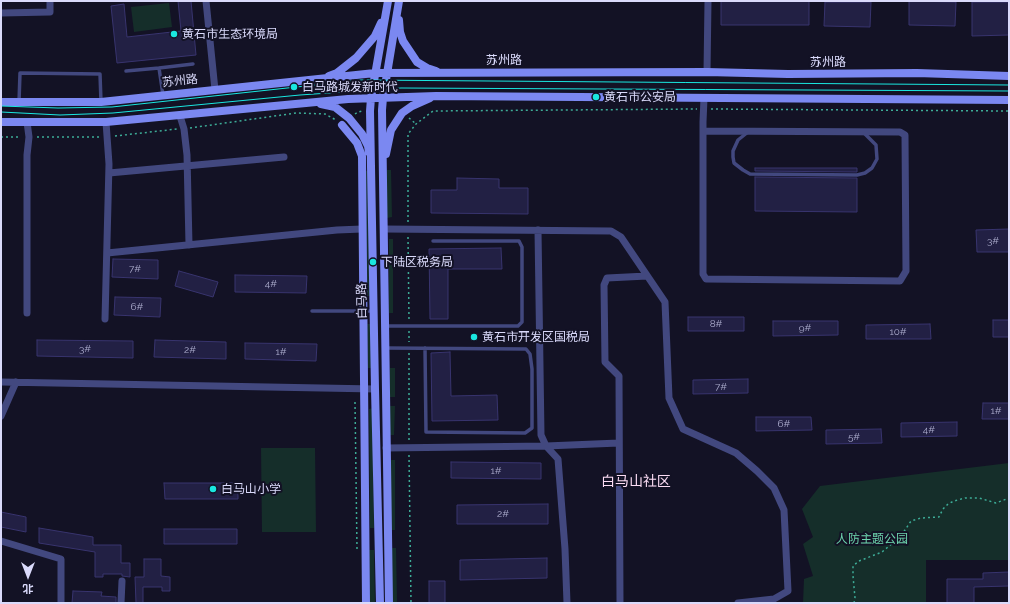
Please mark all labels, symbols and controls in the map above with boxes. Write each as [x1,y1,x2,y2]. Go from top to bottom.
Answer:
place label: 黄石市生态环境局 [182,27,278,41]
marker: 黄石市生态环境局 [169,29,179,39]
street label: 苏州路 [486,53,522,67]
street label: 苏州路 [810,55,846,69]
street label: 苏州路 [161,72,199,90]
place label: 白马路城发新时代 [302,80,398,94]
marker: 白马路城发新时代 [289,82,299,92]
place label: 黄石市公安局 [604,90,676,104]
marker: 黄石市公安局 [591,92,601,102]
house number: 3# [987,235,999,247]
place label: 下陆区税务局 [381,255,453,269]
marker: 下陆区税务局 [368,257,378,267]
house number: 7# [129,263,141,275]
house number: 4# [265,278,277,290]
street label: 白马路 [354,283,370,319]
house number: 6# [131,301,143,313]
house number: 8# [710,318,722,330]
house number: 9# [799,322,811,334]
house number: 10# [889,326,907,338]
place label: 黄石市开发区国税局 [482,330,590,344]
marker: 黄石市开发区国税局 [469,332,479,342]
house number: 3# [79,343,91,355]
house number: 2# [184,344,196,356]
house number: 1# [275,346,287,358]
house number: 7# [715,381,727,393]
house number: 1# [990,405,1002,417]
house number: 6# [778,418,790,430]
house number: 4# [923,424,935,436]
house number: 5# [848,431,860,443]
house number: 1# [490,465,502,477]
district label: 白马山社区 [601,474,671,490]
place label: 白马山小学 [221,482,281,496]
marker: 白马山小学 [208,484,218,494]
house number: 2# [497,508,509,520]
park label: 人防主题公园 [836,532,908,546]
north arrow [8,556,48,596]
text: 北 [23,582,34,595]

